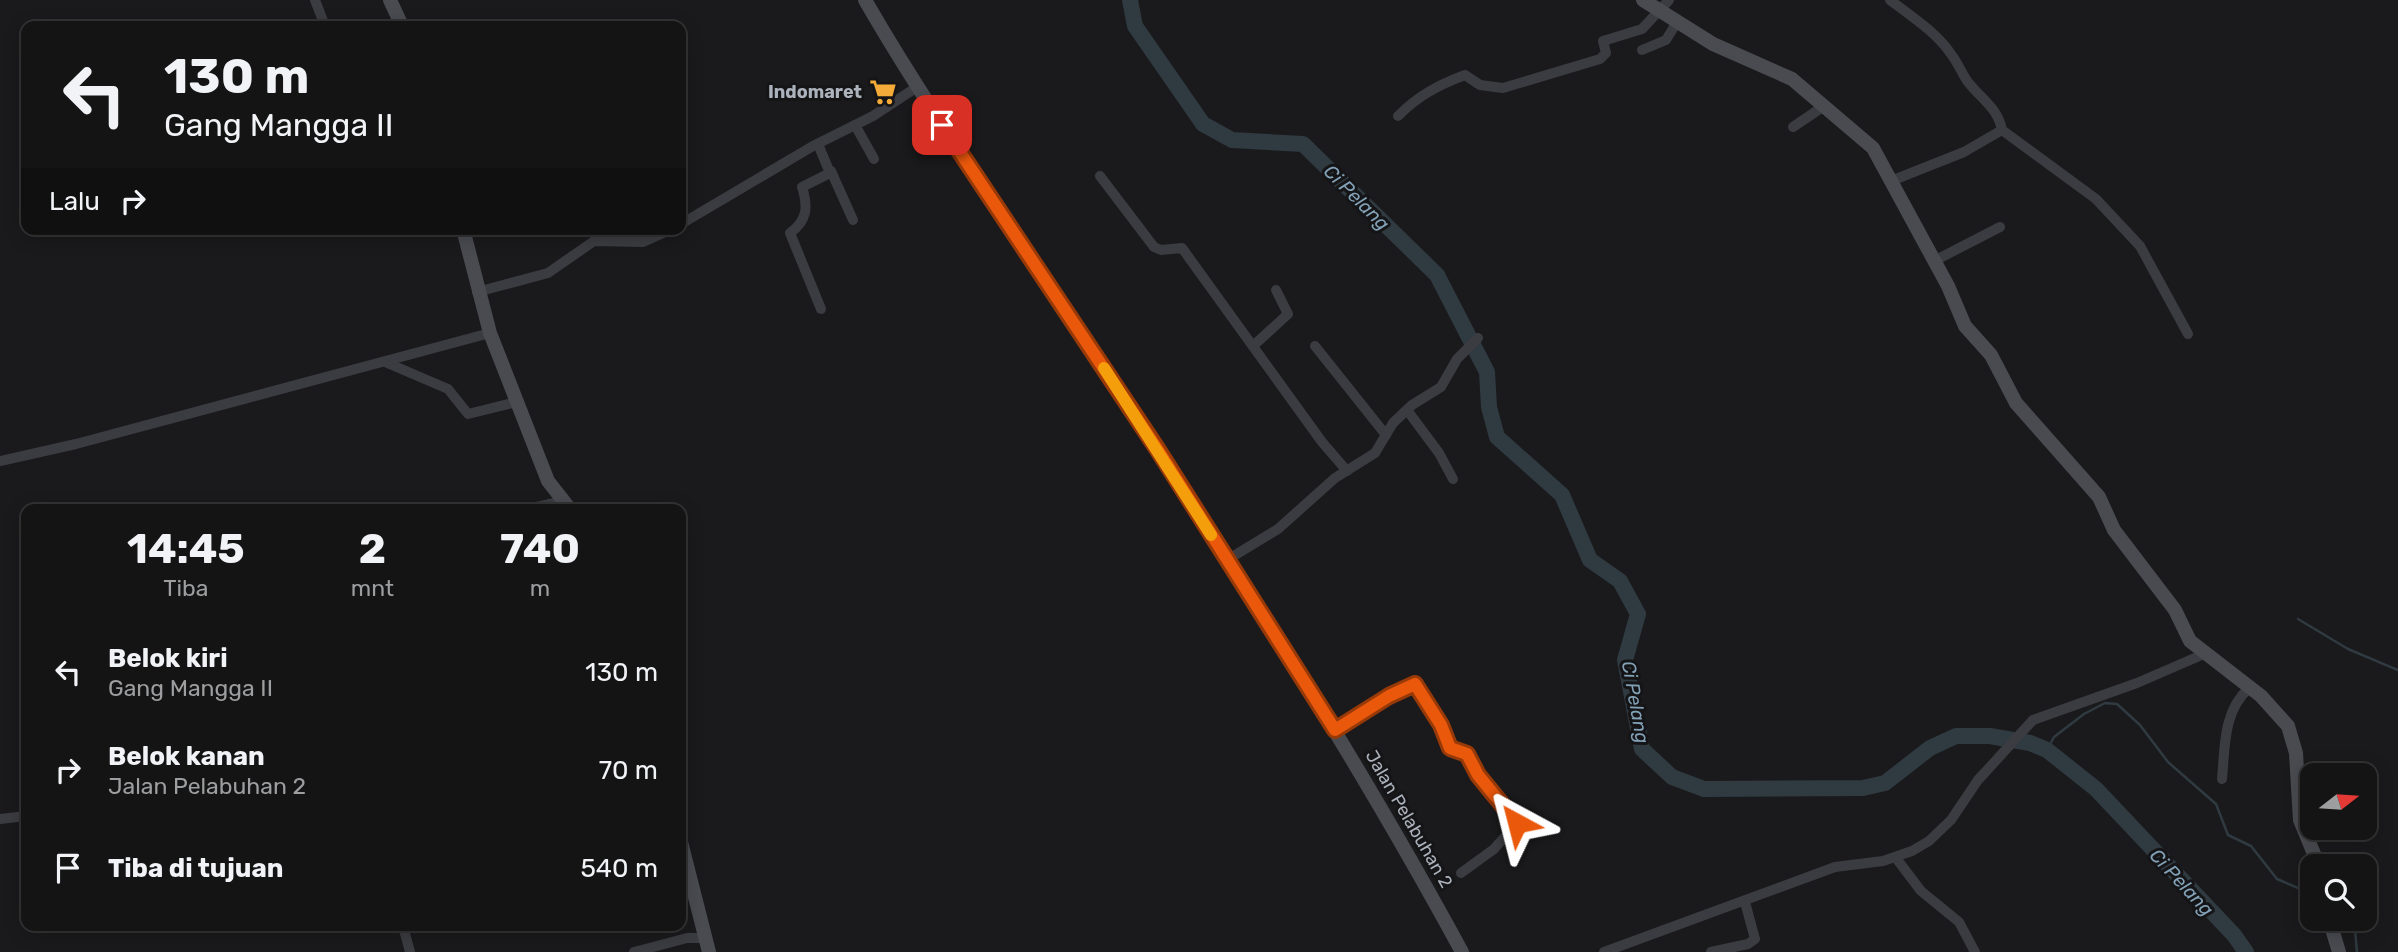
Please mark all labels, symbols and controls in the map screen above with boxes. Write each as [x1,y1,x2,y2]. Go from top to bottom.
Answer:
text: 130 m [164,47,309,105]
icon: left [49,49,140,140]
supermarket icon: Indomaret [868,77,898,107]
place label: Indomaret [768,81,862,103]
pin [912,95,972,155]
text: Gang Mangga II [164,106,393,144]
icon: arrive [923,106,961,144]
water label: Ci Pelang [1319,160,1394,235]
icon: right [114,182,152,220]
text: Lalu [49,186,100,217]
text: 14:45 [127,524,245,574]
text: 2 [359,524,386,574]
text: 740 [500,524,580,574]
text: Tiba [163,574,208,602]
text: mnt [351,574,394,602]
text: m [530,574,550,602]
text: Belok kiri [108,643,228,674]
icon: left [49,653,87,691]
text: 130 m [585,657,658,688]
water label: Ci Pelang [1617,659,1654,745]
text: Gang Mangga II [108,674,273,702]
text: Belok kanan [108,741,265,772]
street label: Jalan Pelabuhan 2 [1361,746,1457,892]
icon: right [49,751,87,789]
text: 70 m [599,755,658,786]
north arrow [2300,763,2376,840]
map controls [2300,763,2377,931]
text: Jalan Pelabuhan 2 [108,772,306,800]
position arrow [1480,786,1554,860]
water label: Ci Pelang [2145,844,2218,921]
icon: arrive [49,849,87,887]
text: Tiba di tujuan [108,853,283,884]
text: 540 m [580,853,658,884]
button: search [2300,854,2377,931]

